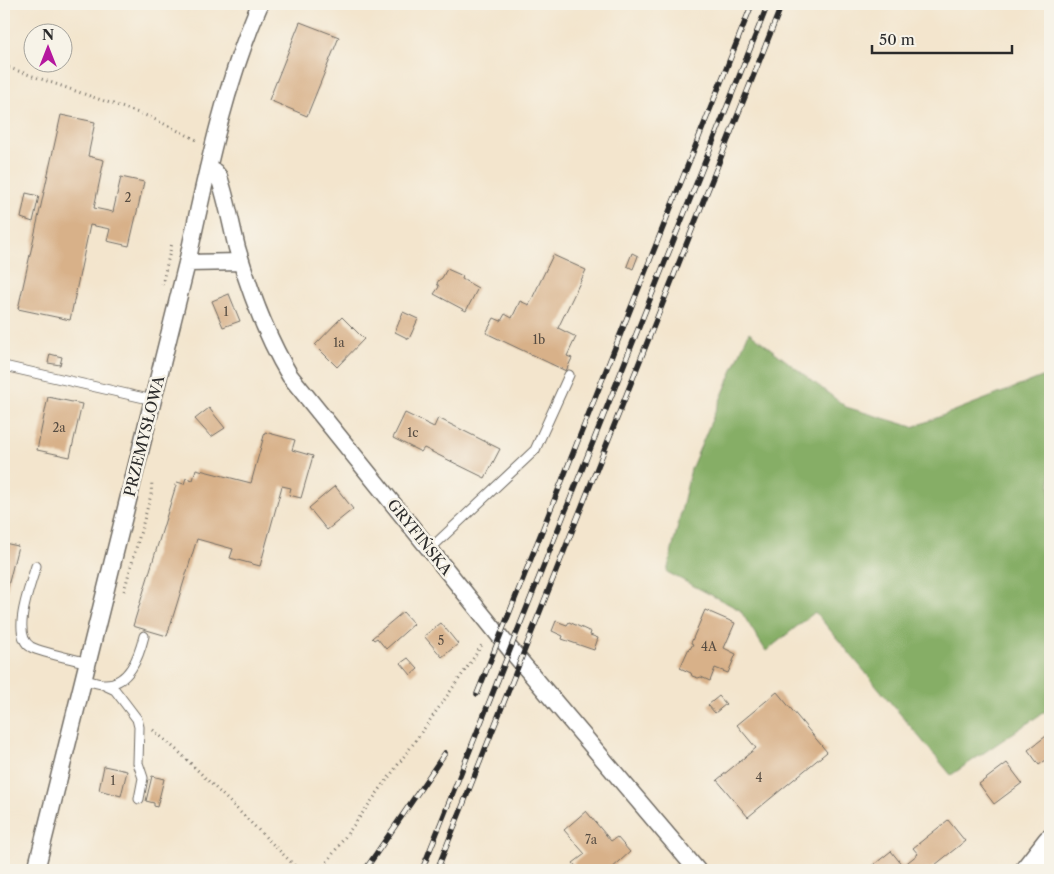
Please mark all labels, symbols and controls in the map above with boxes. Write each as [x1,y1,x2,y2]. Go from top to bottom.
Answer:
north arrow [22,22,72,72]
scale bar [872,22,1012,54]
text: N [42,26,54,44]
text: 50 m [879,30,915,49]
house number: 2 [125,190,132,205]
house number: 1 [223,304,229,319]
house number: 1b [533,332,545,347]
house number: 1a [333,335,345,350]
street label: PRZEMYSŁOWA [120,373,168,498]
house number: 2a [52,420,66,435]
house number: 1c [407,425,419,440]
street label: GRYFIŃSKA [383,495,457,580]
house number: 5 [438,633,444,648]
house number: 4A [701,639,718,654]
house number: 4 [756,770,763,785]
house number: 1 [110,773,116,788]
house number: 7a [585,832,598,847]

